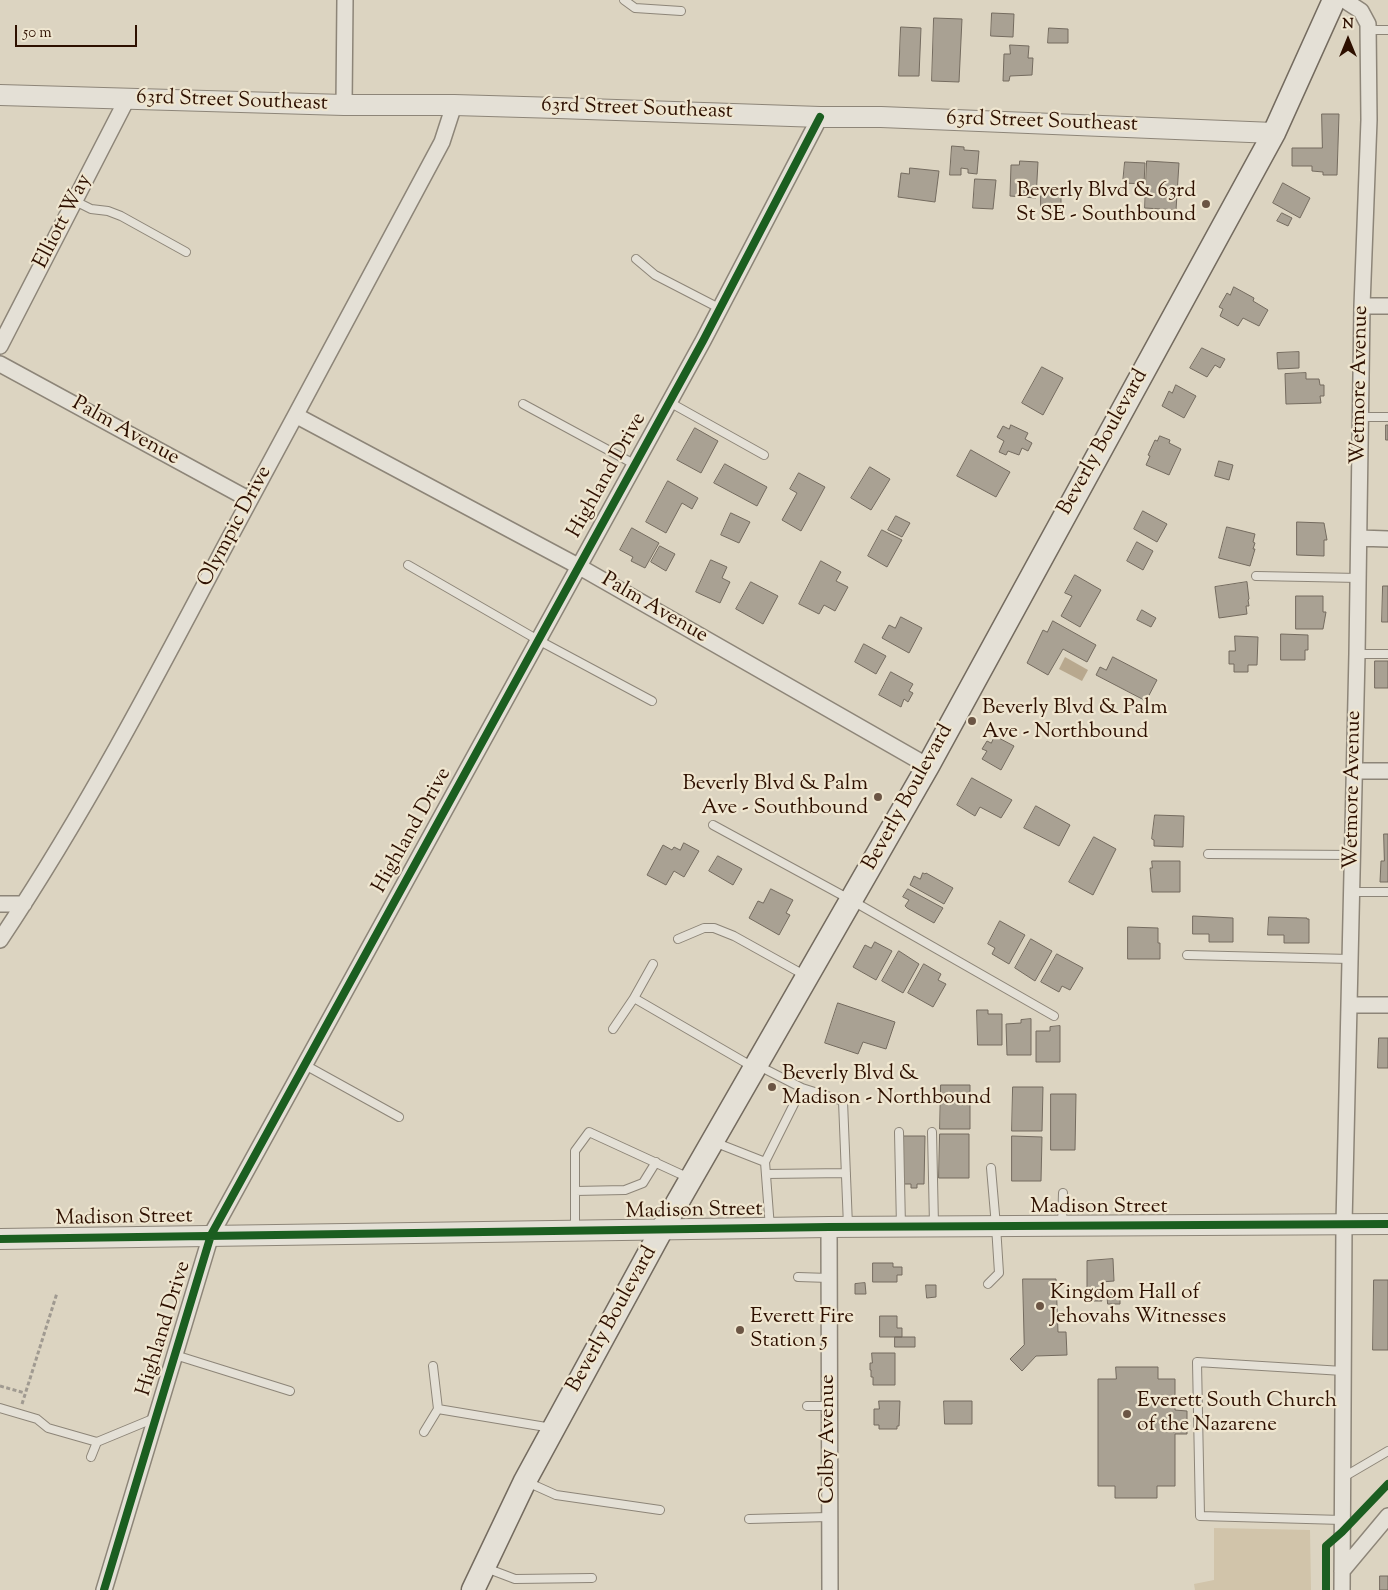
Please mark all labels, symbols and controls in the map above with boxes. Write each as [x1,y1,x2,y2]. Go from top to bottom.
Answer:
scale bar [18,15,140,47]
north arrow [1323,15,1373,65]
text: N [1342,15,1354,35]
text: 50 m [23,23,52,44]
street label: 63rd Street Southeast [136,86,328,118]
street label: 63rd Street Southeast [541,94,733,126]
street label: 63rd Street Southeast [946,107,1138,139]
street label: Elliott Way [30,171,98,273]
place label: Beverly Blvd & 63rd St SE - Southbound [1016,179,1196,229]
marker: Beverly Blvd & 63rd St SE - Southbound [1200,198,1212,210]
street label: Wetmore Avenue [1347,305,1375,465]
street label: Beverly Boulevard [1053,365,1155,521]
street label: Palm Avenue [67,392,183,472]
street label: Highland Drive [563,409,653,543]
street label: Olympic Drive [194,462,278,592]
street label: Palm Avenue [596,568,712,650]
place label: Beverly Blvd & Palm Ave - Northbound [982,696,1168,746]
street label: Wetmore Avenue [1340,710,1368,870]
marker: Beverly Blvd & Palm Ave - Northbound [966,715,978,727]
street label: Beverly Boulevard [858,720,960,876]
street label: Highland Drive [368,764,458,898]
place label: Beverly Blvd & Palm Ave - Southbound [682,772,868,822]
marker: Beverly Blvd & Palm Ave - Southbound [872,791,884,803]
place label: Beverly Blvd & Madison - Northbound [782,1062,991,1112]
marker: Beverly Blvd & Madison - Northbound [766,1081,778,1093]
street label: Madison Street [1030,1195,1168,1221]
street label: Madison Street [625,1198,763,1226]
street label: Madison Street [55,1205,193,1233]
street label: Beverly Boulevard [562,1242,664,1398]
street label: Highland Drive [133,1259,197,1399]
place label: Kingdom Hall of Jehovahs Witnesses [1050,1281,1226,1331]
marker: Kingdom Hall of Jehovahs Witnesses [1034,1300,1046,1312]
place label: Everett Fire Station 5 [750,1305,854,1355]
marker: Everett Fire Station 5 [734,1324,746,1336]
street label: Colby Avenue [816,1374,842,1504]
place label: Everett South Church of the Nazarene [1137,1389,1337,1439]
marker: Everett South Church of the Nazarene [1121,1408,1133,1420]

